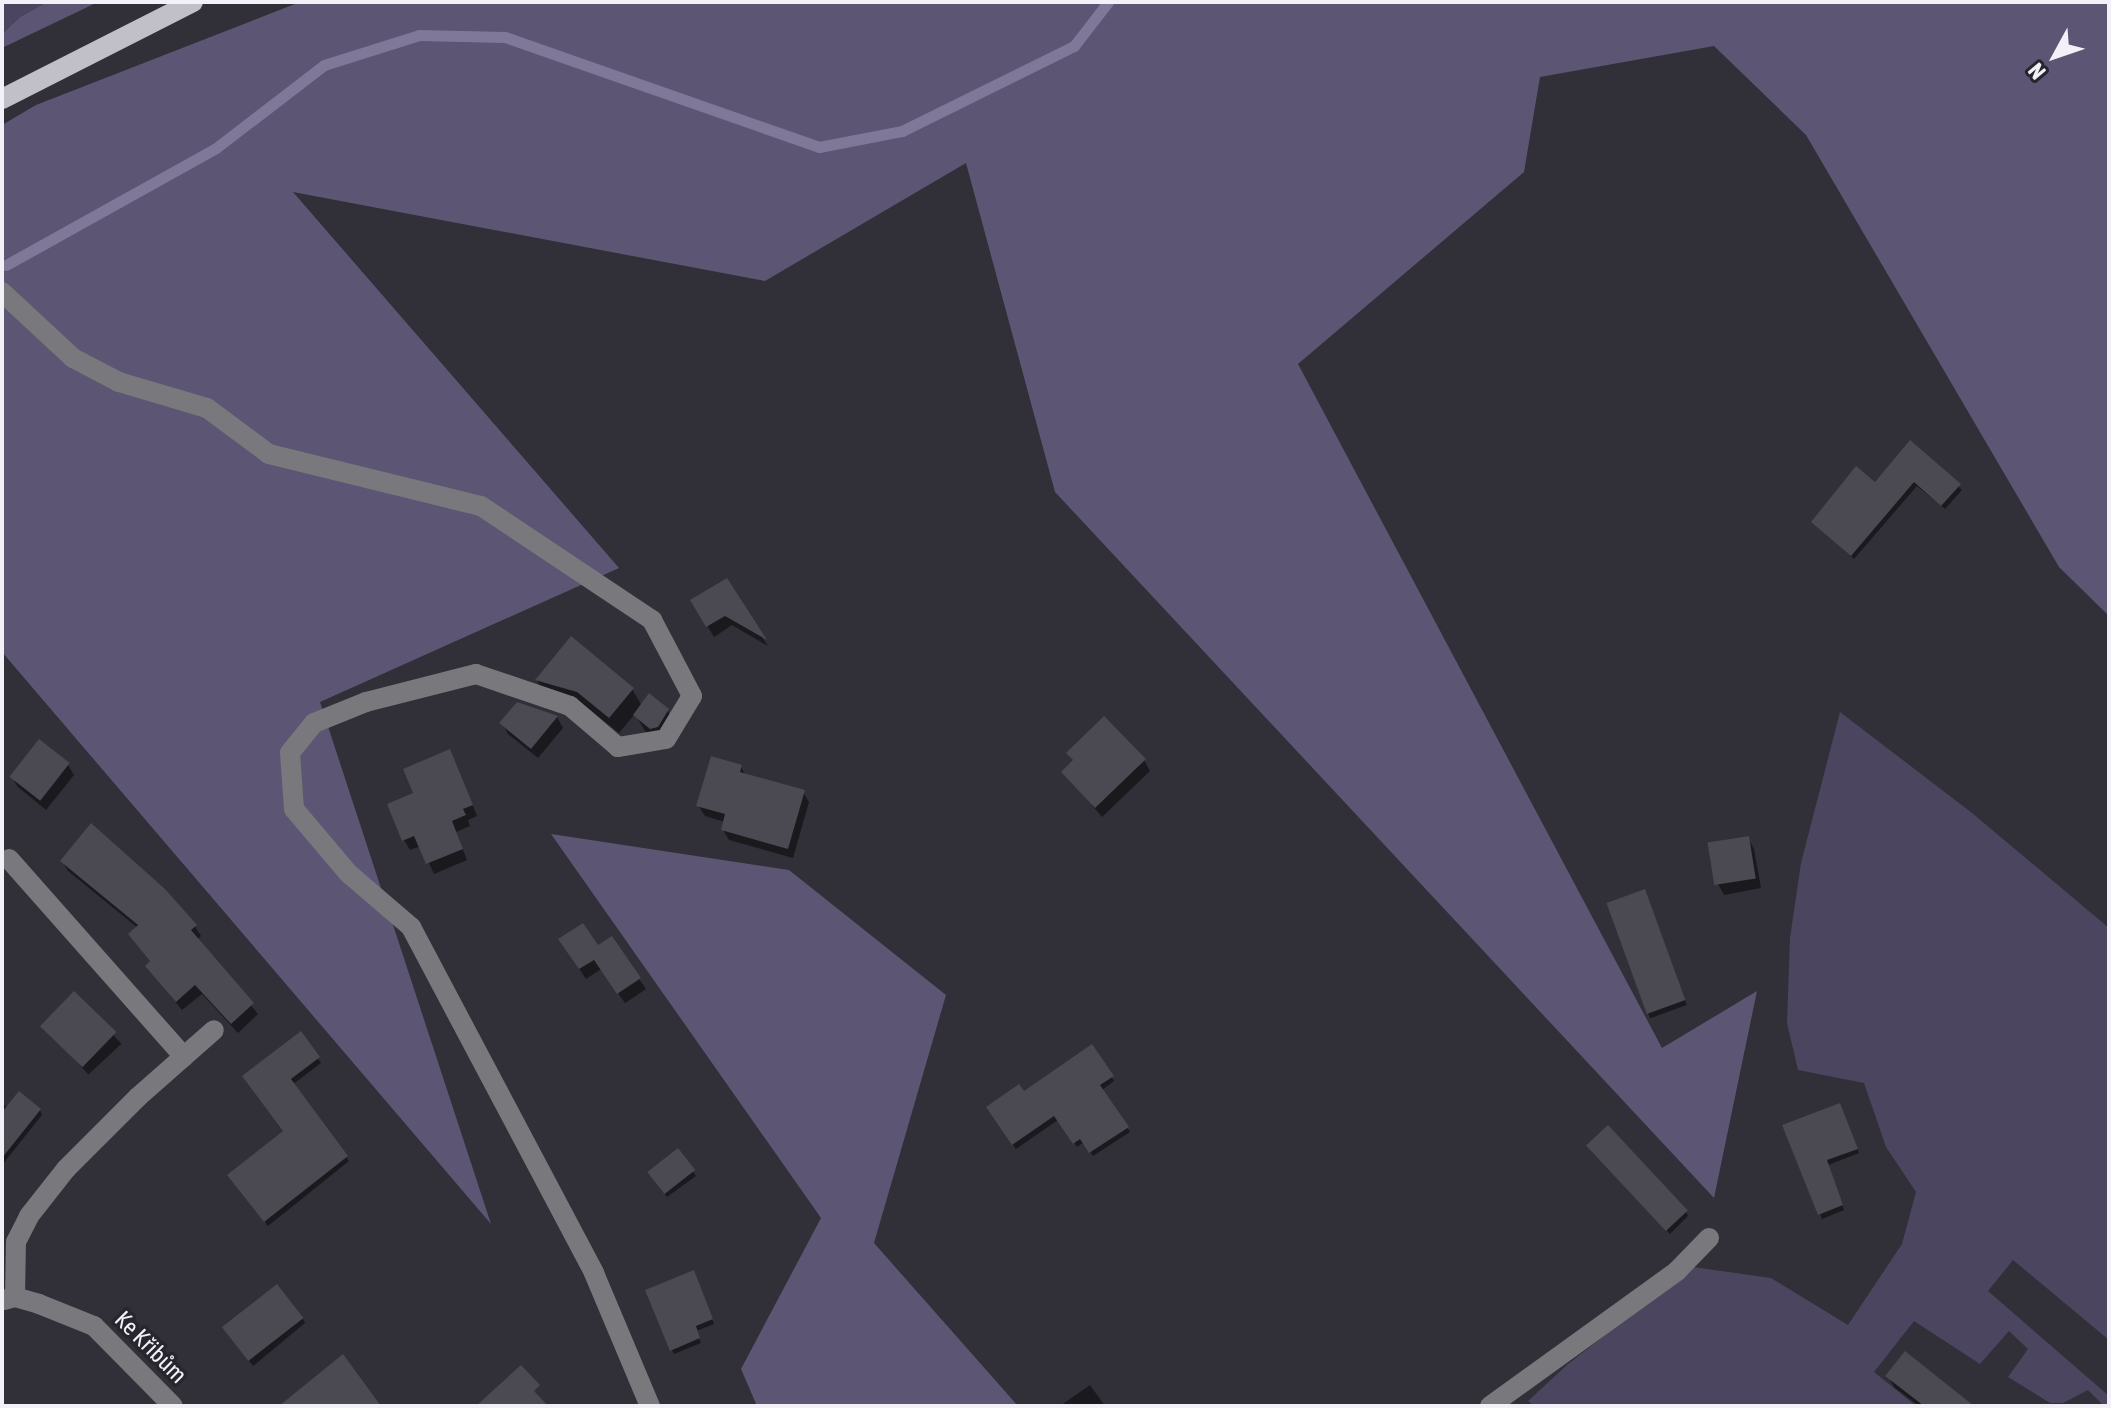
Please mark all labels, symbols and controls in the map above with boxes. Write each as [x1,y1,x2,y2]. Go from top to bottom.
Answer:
north arrow [2015,16,2095,96]
text: N [2022,58,2051,85]
street label: Ke Křibům [109,1305,193,1389]

